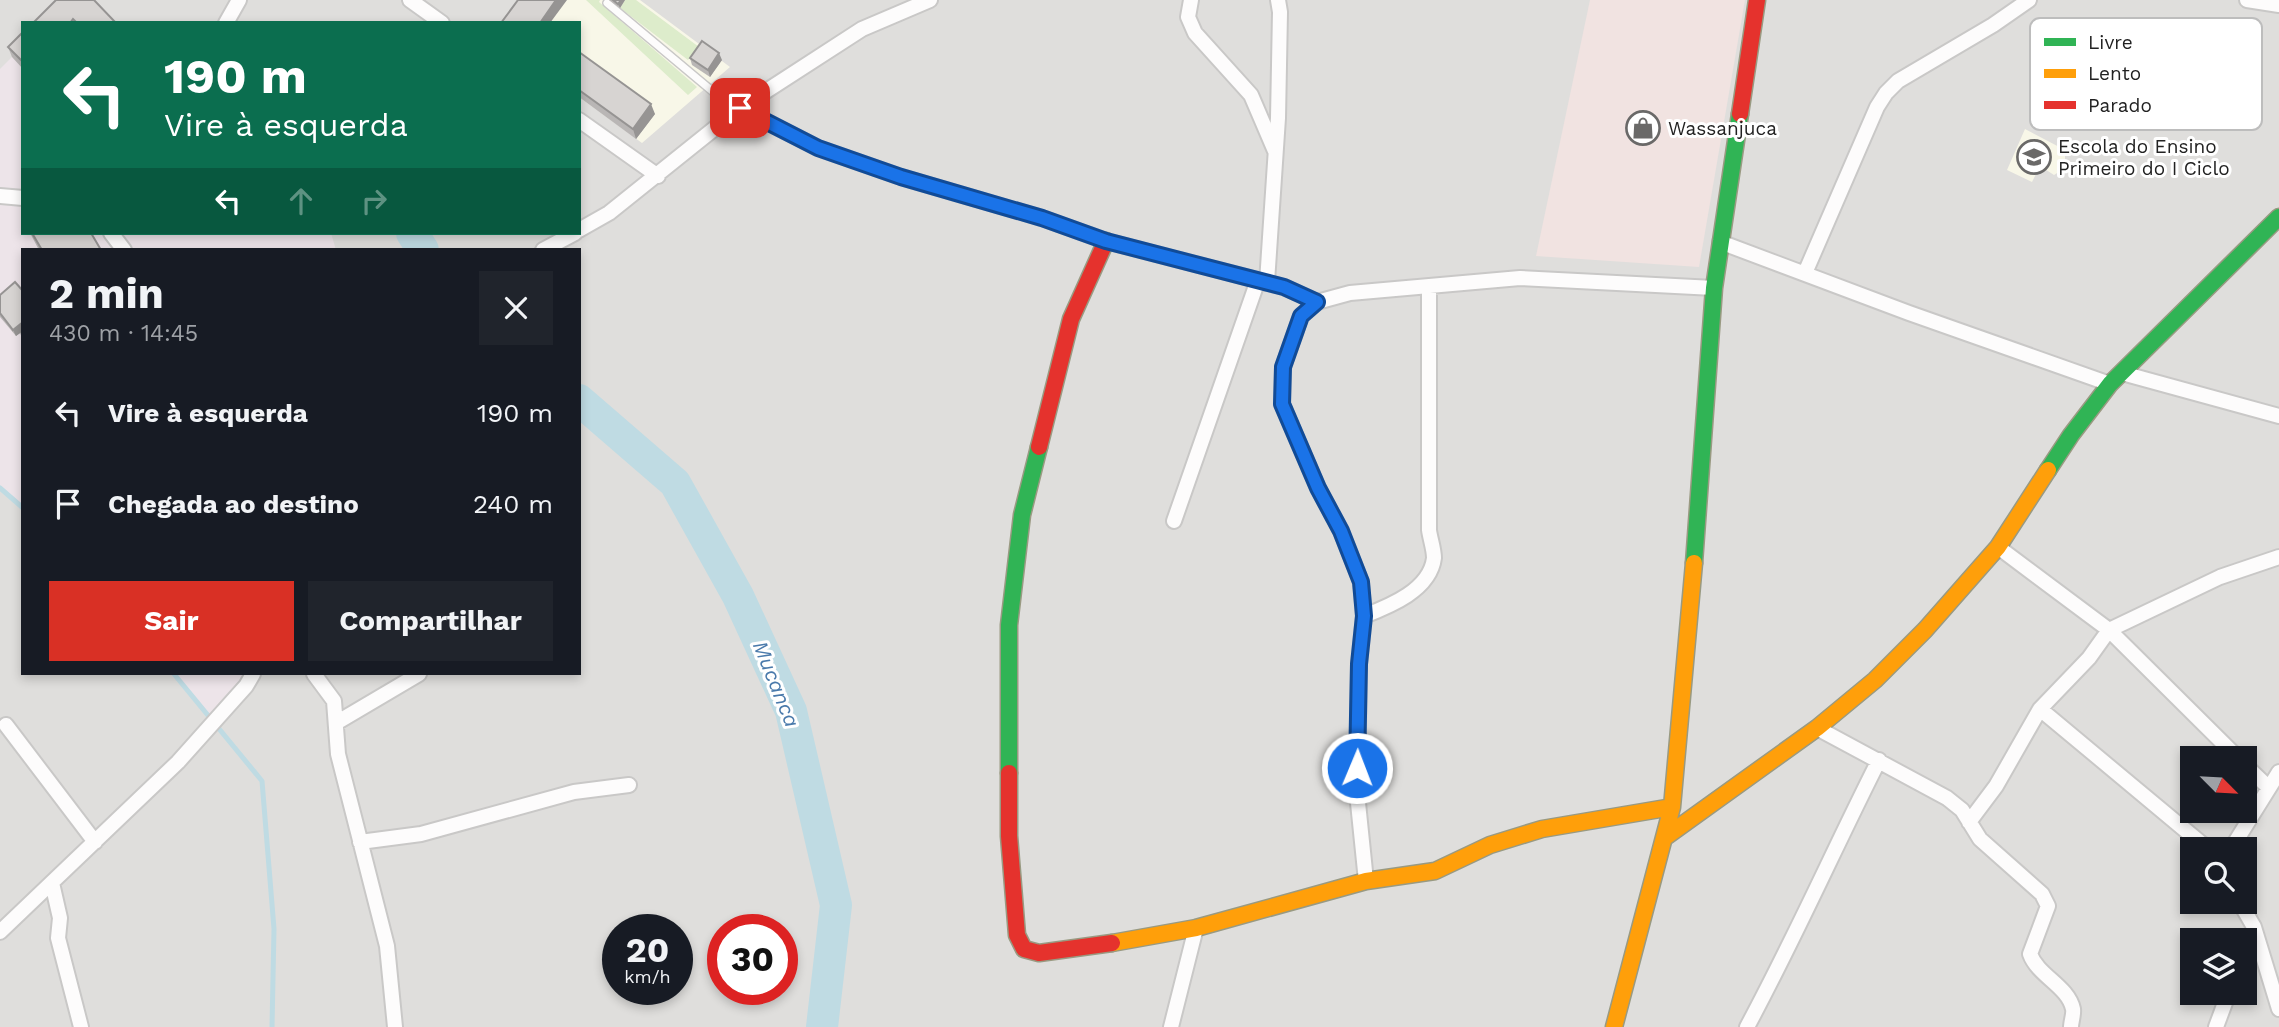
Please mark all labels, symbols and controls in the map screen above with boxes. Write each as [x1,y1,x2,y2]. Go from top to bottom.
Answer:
legend [2030,18,2262,130]
text: Livre [2088,31,2133,54]
text: 190 m [164,47,307,105]
icon: left [49,49,140,140]
text: Lento [2088,62,2141,85]
pin [710,78,770,138]
icon: arrive [721,89,759,127]
text: Parado [2088,94,2152,117]
text: Vire à esquerda [164,106,408,144]
shop icon: Wassanjuca [1624,109,1662,147]
place label: Wassanjuca [1668,117,1777,140]
place label: Escola do Ensino Primeiro do I Ciclo [2058,135,2230,180]
school or university icon: Escola do Ensino Primeiro do I Ciclo [2015,138,2053,176]
icon: left [209,182,247,220]
icon: ahead [282,182,320,220]
icon: right [355,182,393,220]
text: 2 min [49,269,164,318]
button: close [479,271,553,345]
text: 430 m · 14:45 [49,320,198,347]
icon: left [49,394,87,432]
text: Vire à esquerda [108,398,308,428]
text: 190 m [477,398,553,428]
icon: arrive [49,485,87,523]
text: Chegada ao destino [108,489,359,519]
text: 240 m [473,489,553,519]
button: Sair [49,581,294,661]
button: Compartilhar [308,581,553,661]
water label: Mucanca [748,637,805,731]
position arrow [1320,731,1394,805]
north arrow [2180,746,2258,822]
map controls [2180,746,2257,1005]
button: search [2180,837,2257,914]
speed limit sign: 30 [707,914,798,1005]
button: layers [2180,928,2257,1005]
text: 20 [626,929,669,971]
text: km/h [624,966,671,987]

